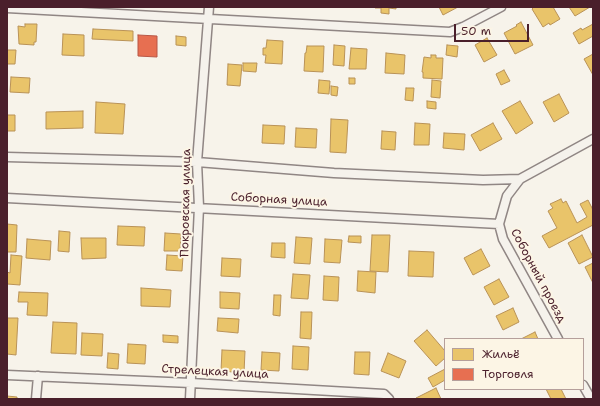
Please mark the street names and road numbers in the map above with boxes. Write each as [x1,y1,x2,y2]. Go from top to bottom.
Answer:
street label: Покровская улица [178,149,194,257]
street label: Соборная улица [230,190,328,210]
street label: Соборный проезд [507,227,569,325]
street label: Стрелецкая улица [161,362,269,382]

